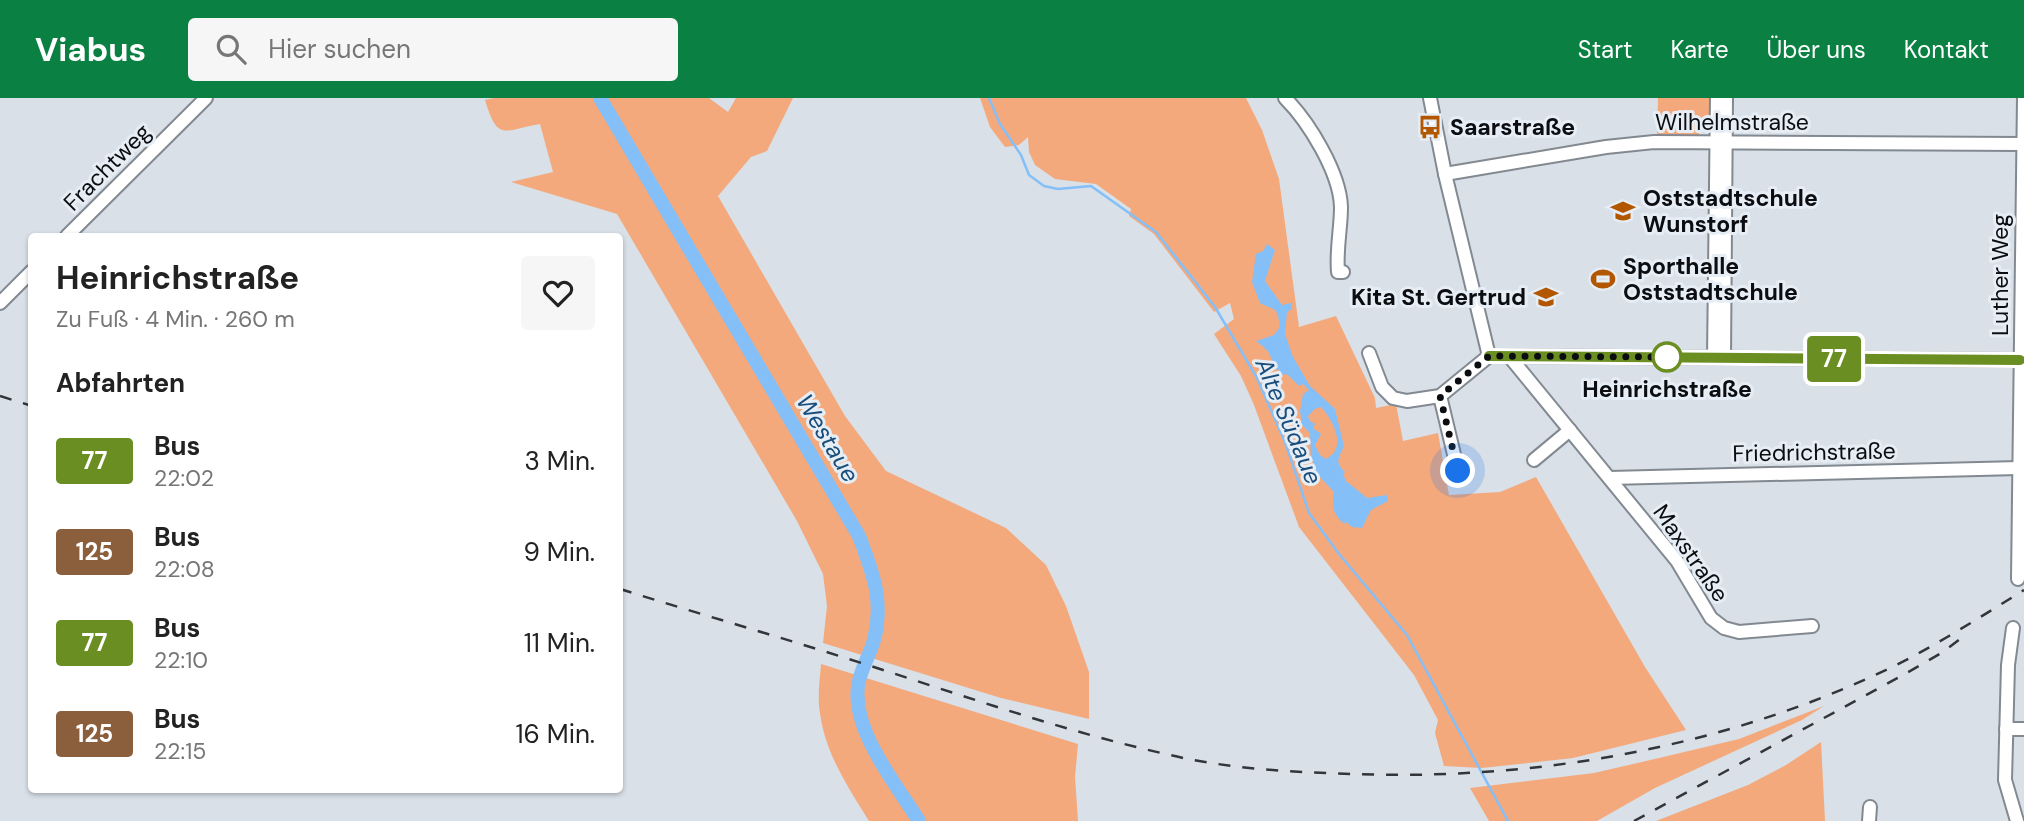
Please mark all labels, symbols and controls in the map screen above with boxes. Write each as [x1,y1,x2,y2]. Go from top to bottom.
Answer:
search box [188,18,678,81]
text: Viabus [35,28,146,71]
icon: search [212,30,250,68]
text: Hier suchen [268,32,411,66]
text: Start [1578,34,1632,65]
text: Karte [1670,34,1729,65]
text: Über uns [1767,34,1866,65]
text: Kontakt [1904,34,1989,65]
street label: Wilhelmstraße [1655,107,1809,137]
place label: Saarstraße [1450,112,1575,142]
bus stop icon: Saarstraße [1416,113,1444,141]
street label: Frachtweg [57,117,157,217]
place label: Oststadtschule Wunstorf [1643,183,1818,239]
school or university icon: Oststadtschule Wunstorf [1609,197,1637,225]
street label: Luther Weg [1985,214,2015,336]
place label: Sporthalle Oststadtschule [1623,251,1798,307]
text: Heinrichstraße [56,256,299,299]
button: heart [521,256,595,330]
sports icon: Sporthalle Oststadtschule [1589,265,1617,293]
place label: Kita St. Gertrud [1351,282,1526,312]
school or university icon: Kita St. Gertrud [1532,283,1560,311]
text: Zu Fuß · 4 Min. · 260 m [56,304,295,334]
line badge: 77 [1802,336,1866,382]
marker: Heinrichstraße [1652,342,1682,372]
text: 77 [1821,343,1847,374]
water label: Alte Südaue [1248,352,1329,489]
text: Abfahrten [56,366,185,400]
place label: Heinrichstraße [1582,374,1752,404]
water label: Westaue [790,388,866,488]
text: Bus [154,429,200,463]
street label: Friedrichstraße [1732,436,1896,468]
text: 3 Min. [525,444,595,478]
text: 77 [82,445,107,476]
your location [1440,453,1475,488]
text: 22:02 [154,463,214,493]
street label: Maxstraße [1647,498,1735,608]
text: Bus [154,520,200,554]
text: 9 Min. [524,535,595,569]
text: 125 [76,536,113,567]
text: 22:08 [154,554,215,584]
text: Bus [154,611,200,645]
text: 11 Min. [524,626,595,660]
text: 77 [82,627,107,658]
text: 22:10 [154,645,208,675]
text: Bus [154,702,200,736]
text: 16 Min. [515,717,595,751]
text: 125 [76,718,113,749]
text: 22:15 [154,736,206,766]

